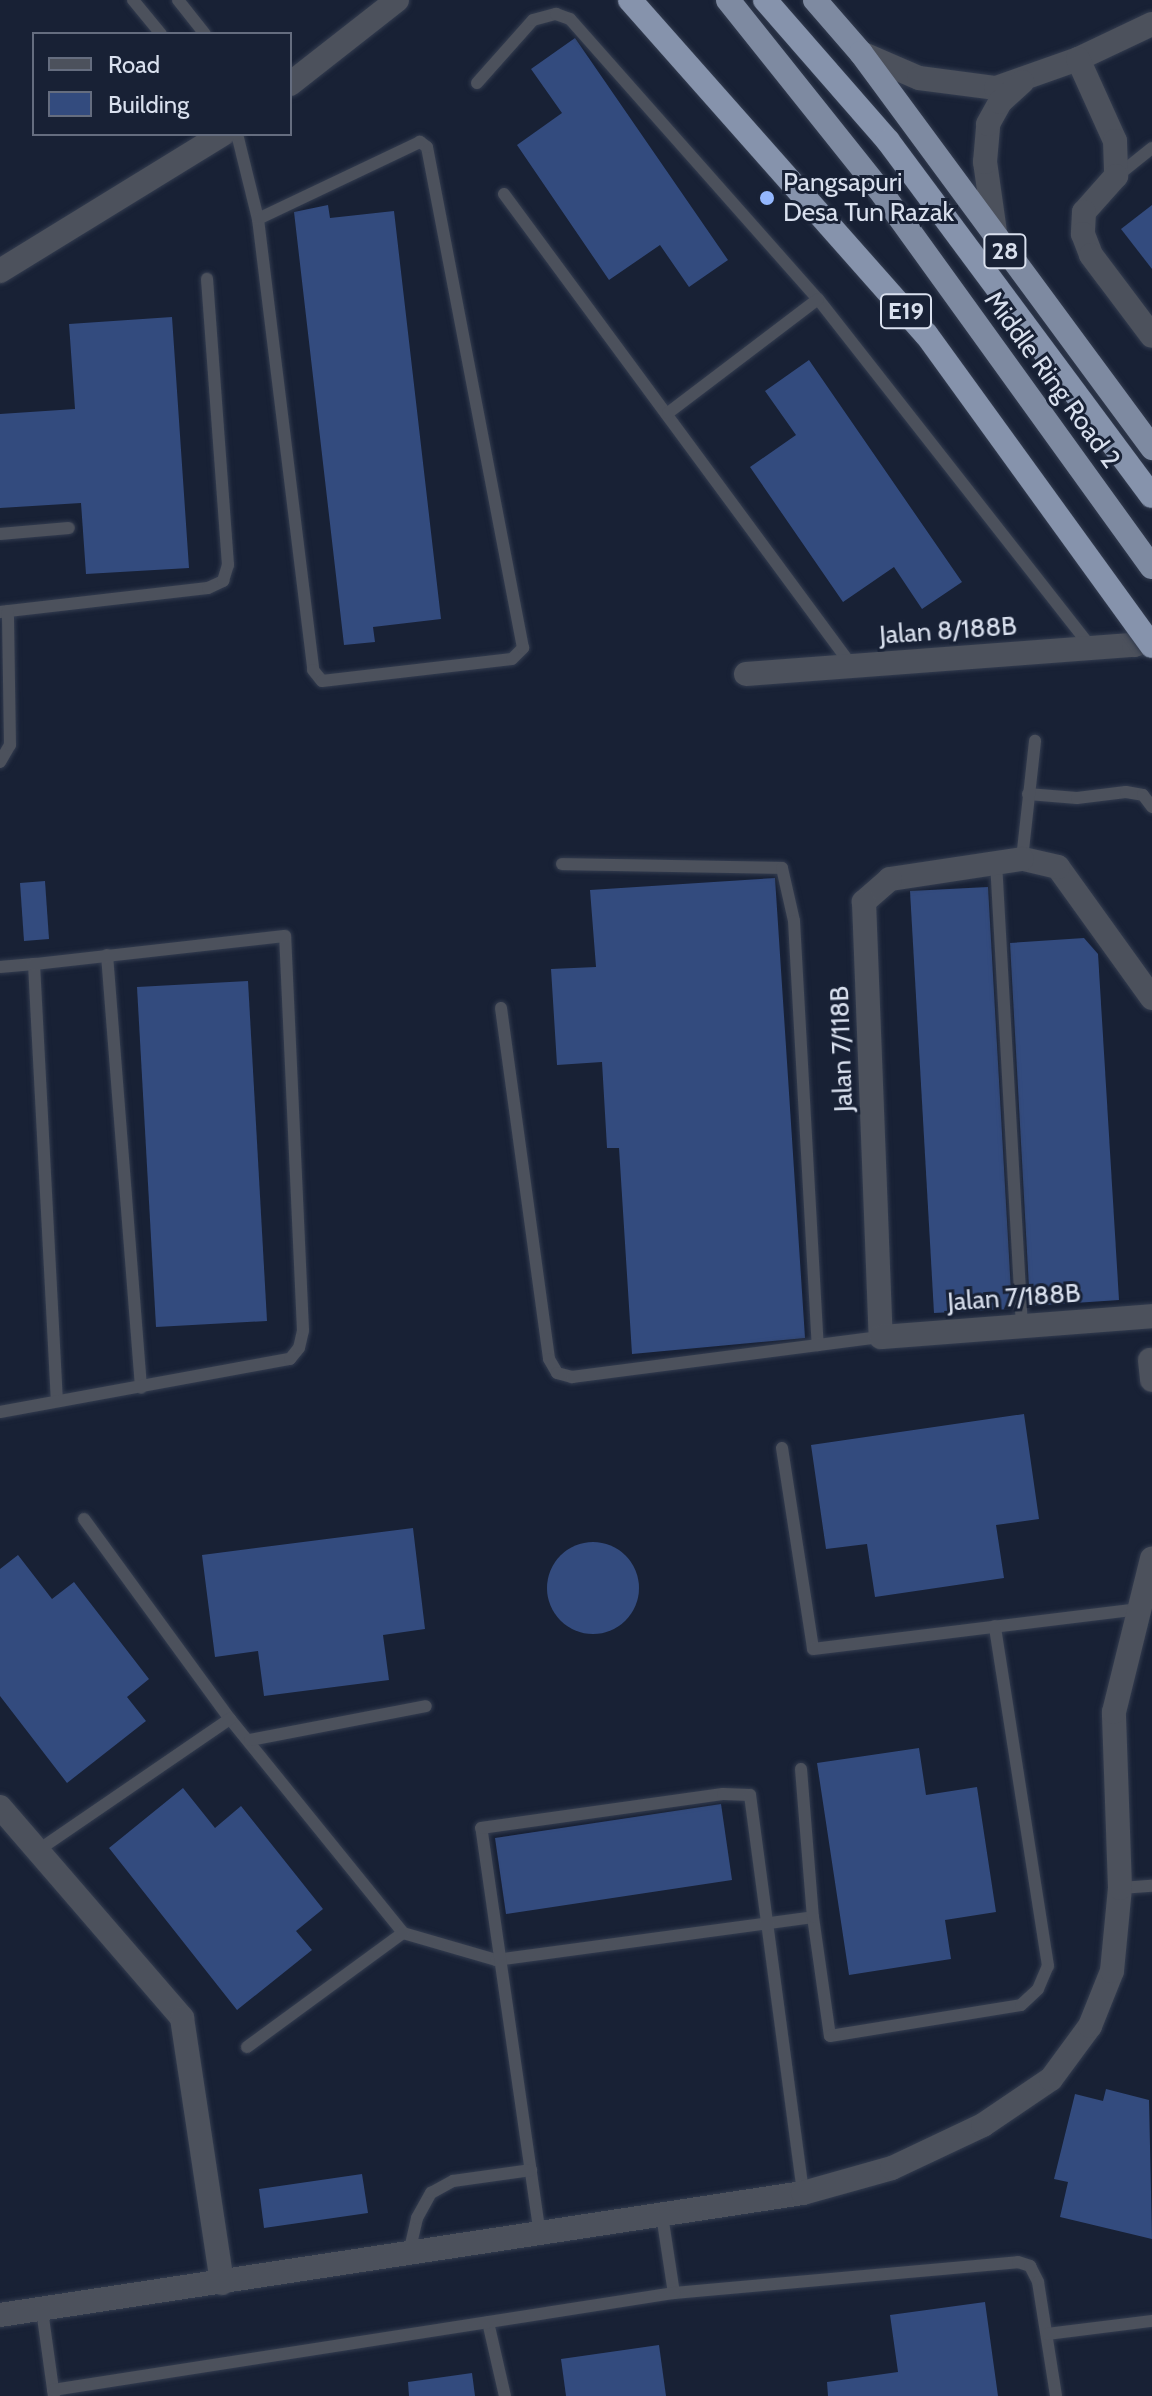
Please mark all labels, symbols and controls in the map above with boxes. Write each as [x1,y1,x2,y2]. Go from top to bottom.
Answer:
legend [32,32,292,136]
text: Road [108,50,160,79]
text: Building [108,90,189,119]
place label: Pangsapuri Desa Tun Razak [783,167,954,228]
marker: Pangsapuri Desa Tun Razak [758,189,776,207]
road number: 28 [983,231,1027,271]
street label: Middle Ring Road 2 [977,286,1127,474]
road number: E19 [880,291,932,331]
street label: Jalan 8/188B [878,611,1018,651]
street label: Jalan 7/118B [824,985,860,1113]
street label: Jalan 7/188B [946,1278,1082,1318]

